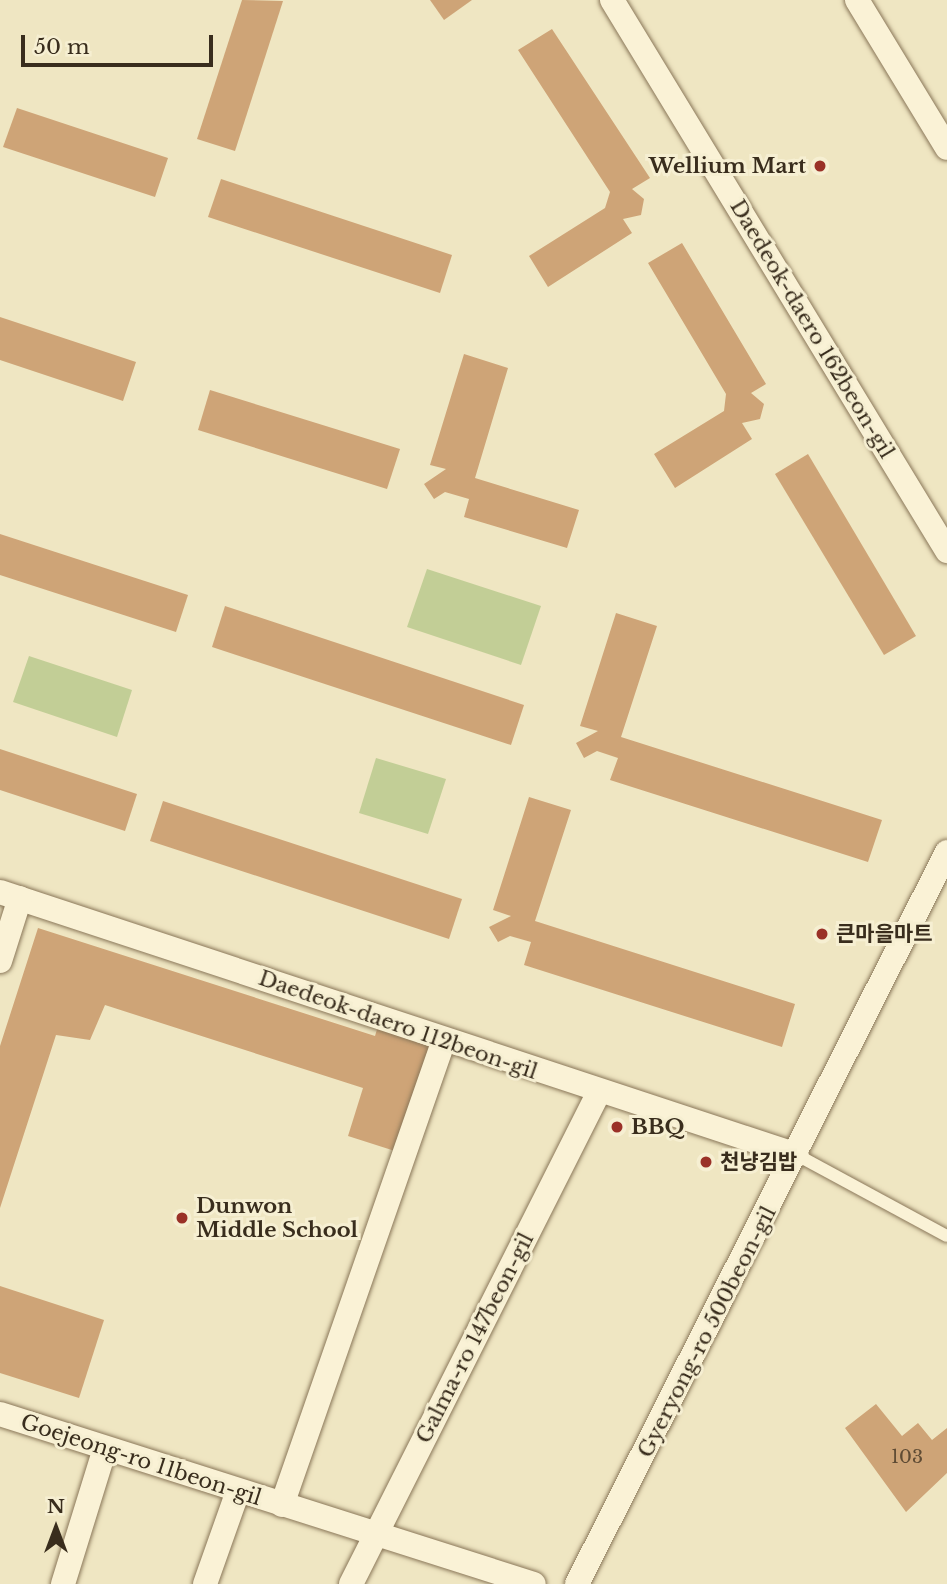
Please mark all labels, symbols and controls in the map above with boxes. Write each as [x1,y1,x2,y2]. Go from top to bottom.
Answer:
scale bar [24,21,217,65]
text: 50 m [34,34,89,60]
place label: Wellium Mart [649,153,806,179]
marker: Wellium Mart [812,158,828,174]
street label: Daedeok-daero 162beon-gil [725,195,899,463]
place label: 큰마을마트 [836,921,933,947]
marker: 큰마을마트 [814,926,830,942]
street label: Daedeok-daero 112beon-gil [255,965,541,1085]
place label: BBQ [631,1114,684,1140]
marker: BBQ [609,1119,625,1135]
place label: 천냥김밥 [720,1149,797,1175]
marker: 천냥김밥 [698,1154,714,1170]
place label: Dunwon Middle School [196,1193,358,1243]
street label: Gyeryong-ro 500beon-gil [633,1202,781,1462]
marker: Dunwon Middle School [174,1210,190,1226]
street label: Galma-ro 147beon-gil [411,1229,539,1447]
street label: Goejeong-ro 11beon-gil [18,1409,264,1511]
house number: 103 [891,1446,923,1468]
north arrow [21,1493,91,1563]
text: N [47,1495,65,1518]

